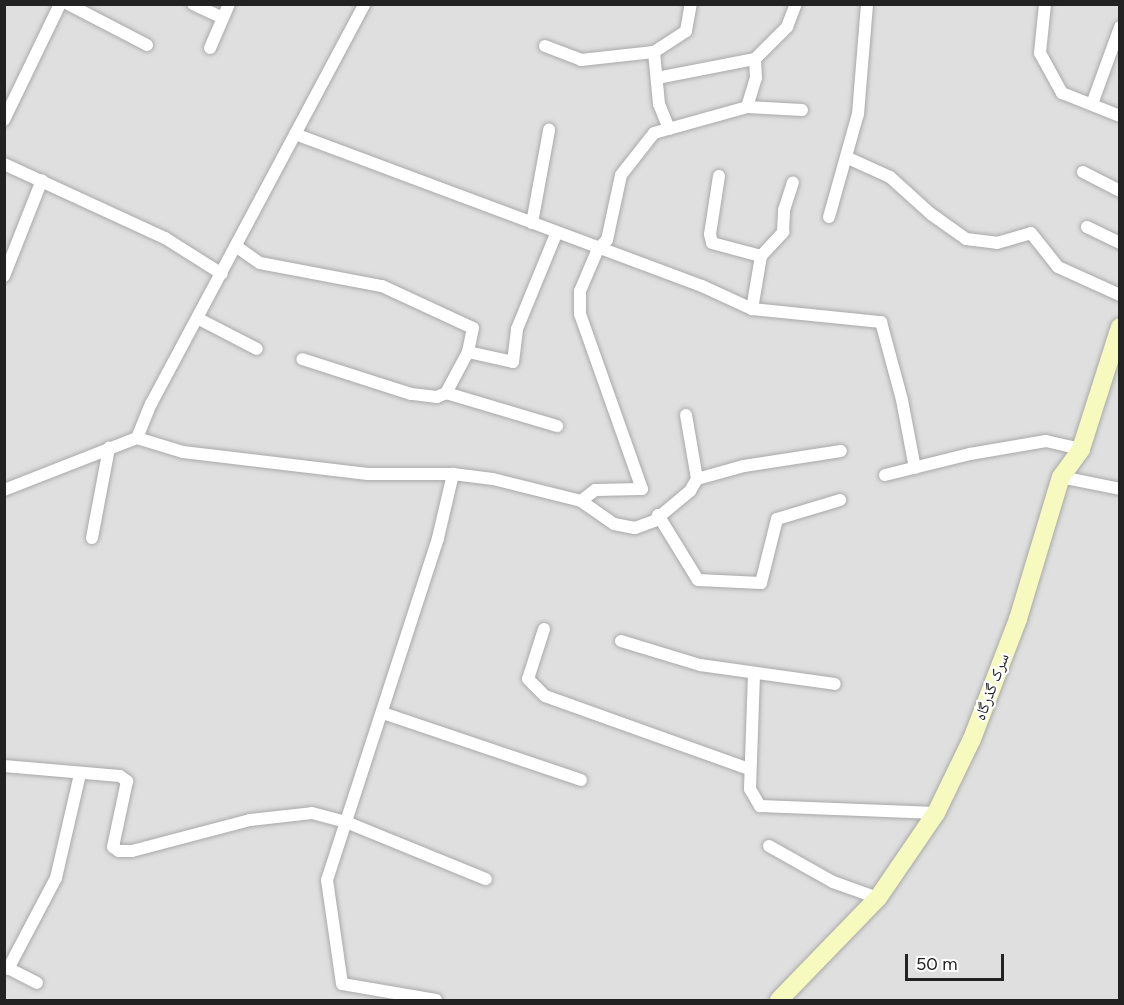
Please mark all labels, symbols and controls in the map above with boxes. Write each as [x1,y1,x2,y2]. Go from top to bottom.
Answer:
street label: سرک گذرگاه [970,651,1014,723]
scale bar [908,942,1007,980]
text: 50 m [916,953,958,975]

